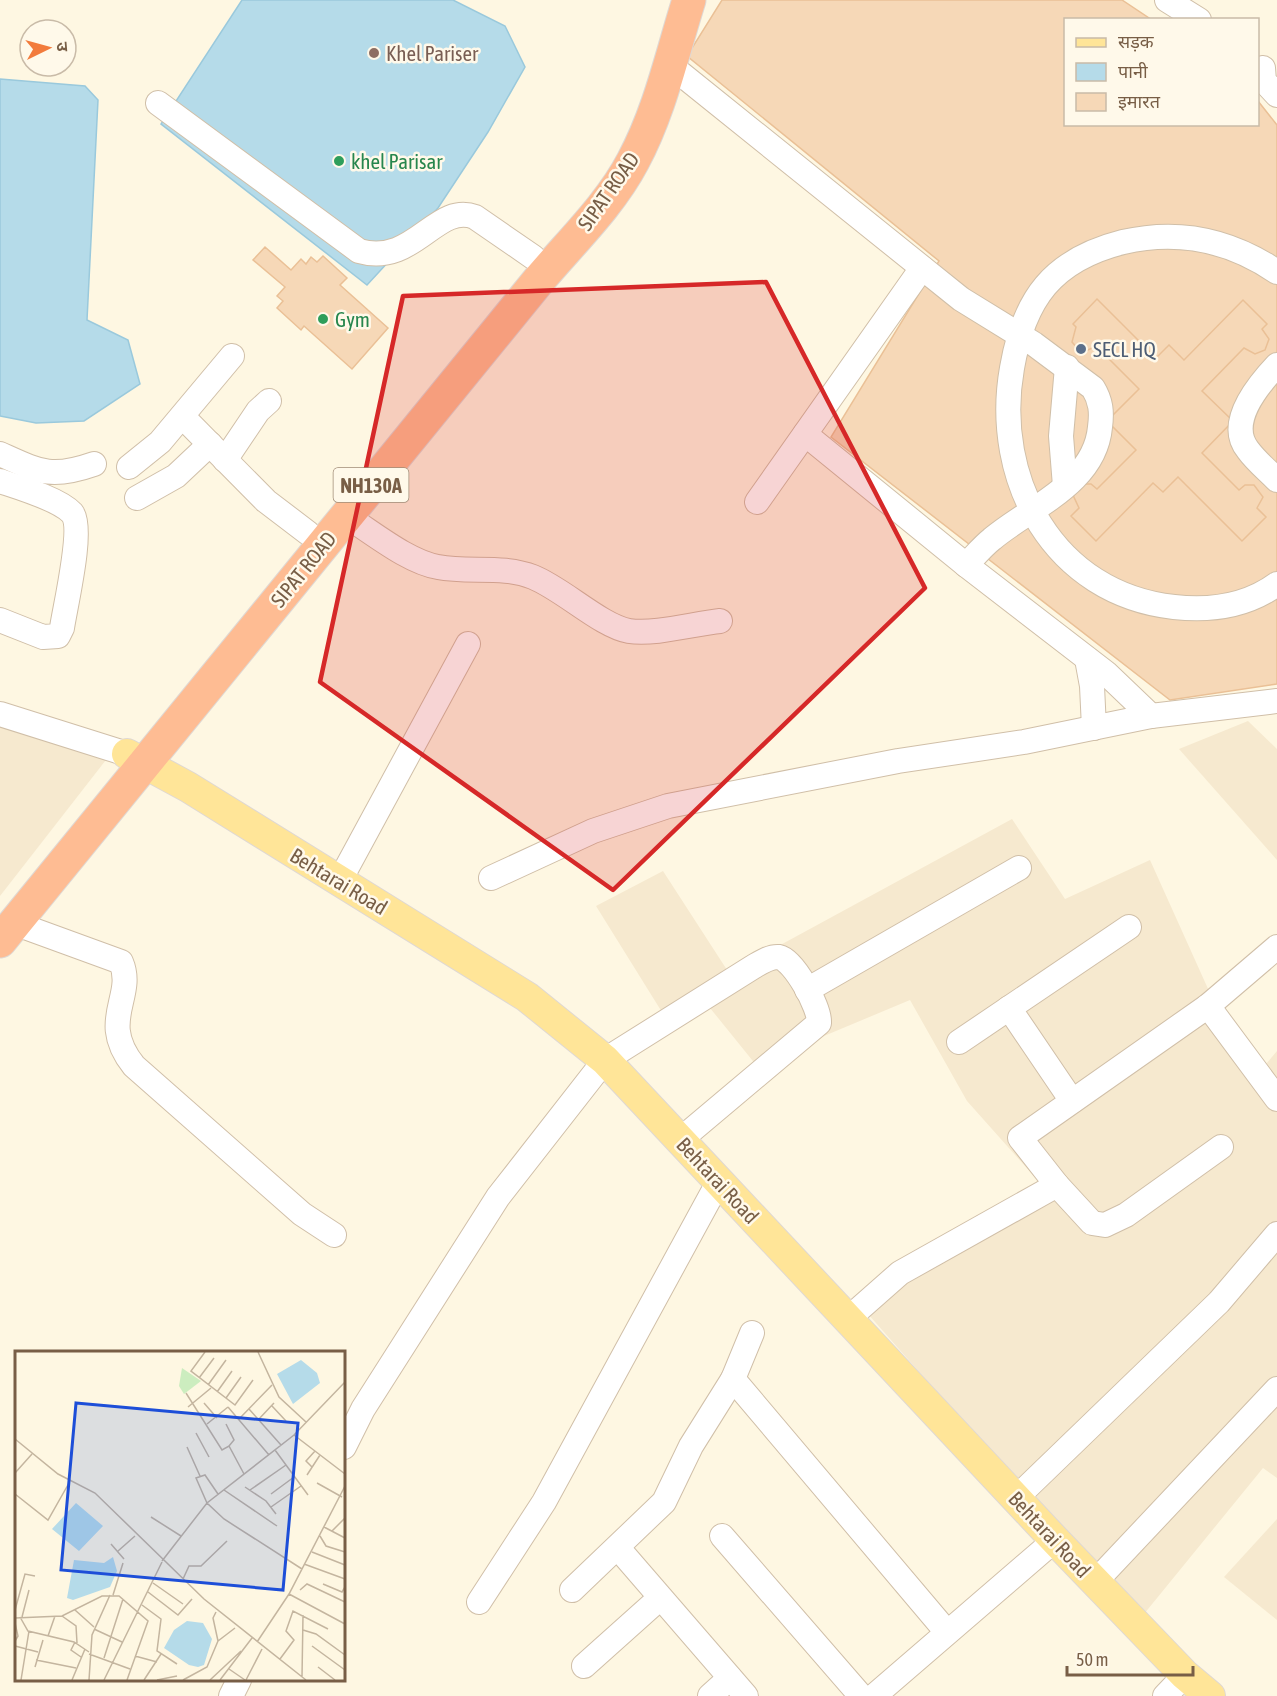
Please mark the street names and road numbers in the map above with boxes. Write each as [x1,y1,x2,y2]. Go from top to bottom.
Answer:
street label: SIPAT ROAD [572,147,644,235]
road number: NH130A [334,468,409,502]
street label: SIPAT ROAD [265,527,341,611]
street label: Behtarai Road [286,843,392,919]
street label: Behtarai Road [672,1132,764,1228]
street label: Behtarai Road [1004,1486,1096,1582]

